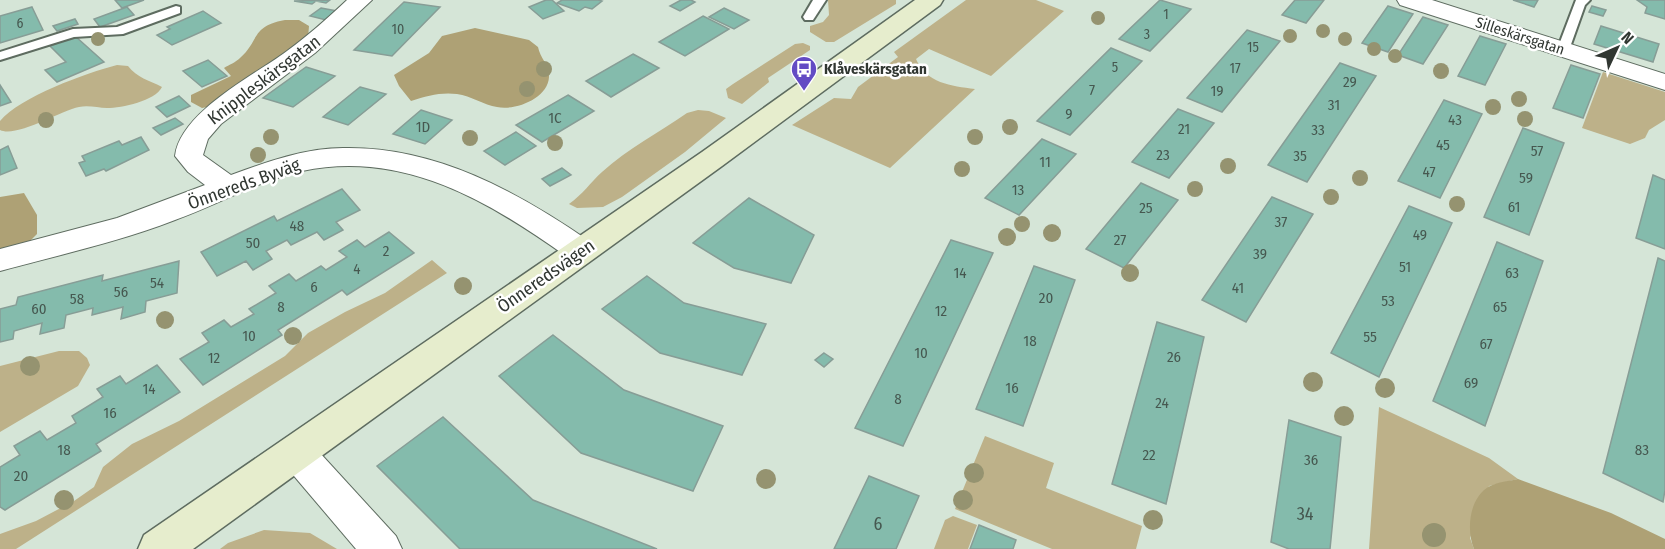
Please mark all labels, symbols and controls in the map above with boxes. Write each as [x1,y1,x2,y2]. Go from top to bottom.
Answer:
house number: 1 [1163,6,1169,23]
street label: Silleskärsgatan [1473,13,1567,59]
house number: 6 [17,15,24,32]
north arrow [1587,18,1647,78]
house number: 10 [392,21,404,38]
house number: 3 [1144,26,1150,43]
text: N [1617,28,1638,48]
street label: Knippleskärsgatan [203,30,325,130]
house number: 15 [1247,39,1259,56]
bus stop icon: Klåveskärsgatan [789,54,819,92]
house number: 5 [1112,59,1118,76]
place label: Klåveskärsgatan [824,60,927,78]
house number: 17 [1229,60,1241,77]
house number: 29 [1343,73,1357,91]
house number: 7 [1089,81,1095,99]
house number: 19 [1210,82,1224,100]
house number: 31 [1328,96,1340,114]
house number: 9 [1065,105,1073,123]
house number: 1C [548,109,562,127]
house number: 43 [1448,111,1462,129]
house number: 1D [416,118,430,136]
house number: 21 [1178,120,1190,138]
house number: 33 [1311,121,1325,139]
house number: 45 [1436,136,1450,154]
house number: 57 [1531,142,1543,160]
house number: 23 [1156,146,1170,164]
house number: 35 [1293,147,1307,165]
street label: Önnereds Byväg [185,153,304,215]
house number: 11 [1039,153,1051,171]
house number: 47 [1422,163,1436,181]
house number: 59 [1519,169,1533,187]
house number: 13 [1012,181,1025,199]
house number: 61 [1508,198,1520,216]
house number: 25 [1139,199,1153,217]
house number: 37 [1275,213,1287,231]
house number: 48 [290,217,304,235]
house number: 49 [1413,226,1427,244]
house number: 27 [1114,231,1126,249]
house number: 50 [246,234,260,252]
street label: Önneredsvägen [493,234,599,318]
house number: 2 [383,242,390,260]
house number: 39 [1253,245,1267,263]
house number: 51 [1399,258,1411,276]
house number: 4 [353,260,361,278]
house number: 14 [953,264,967,282]
house number: 63 [1505,264,1519,282]
house number: 54 [150,274,164,292]
house number: 6 [310,278,318,296]
house number: 41 [1232,279,1244,297]
house number: 56 [114,283,128,301]
house number: 20 [1039,289,1053,307]
house number: 58 [70,290,84,308]
house number: 53 [1381,292,1395,310]
house number: 8 [277,298,285,316]
house number: 65 [1493,298,1507,316]
house number: 60 [31,300,47,318]
house number: 12 [935,302,948,320]
house number: 10 [242,327,256,345]
house number: 55 [1363,328,1377,346]
house number: 18 [1023,332,1037,350]
house number: 67 [1479,335,1493,353]
house number: 10 [914,344,928,362]
house number: 26 [1167,348,1181,366]
house number: 12 [208,349,221,367]
house number: 69 [1464,374,1478,392]
house number: 16 [1005,379,1019,397]
house number: 14 [142,380,156,398]
house number: 8 [894,390,902,408]
house number: 24 [1155,394,1169,412]
house number: 16 [103,404,117,422]
house number: 18 [57,441,71,459]
house number: 83 [1635,441,1649,459]
house number: 22 [1142,446,1156,464]
house number: 36 [1304,451,1318,469]
house number: 20 [14,467,28,485]
house number: 34 [1297,503,1314,525]
house number: 6 [874,513,883,535]

